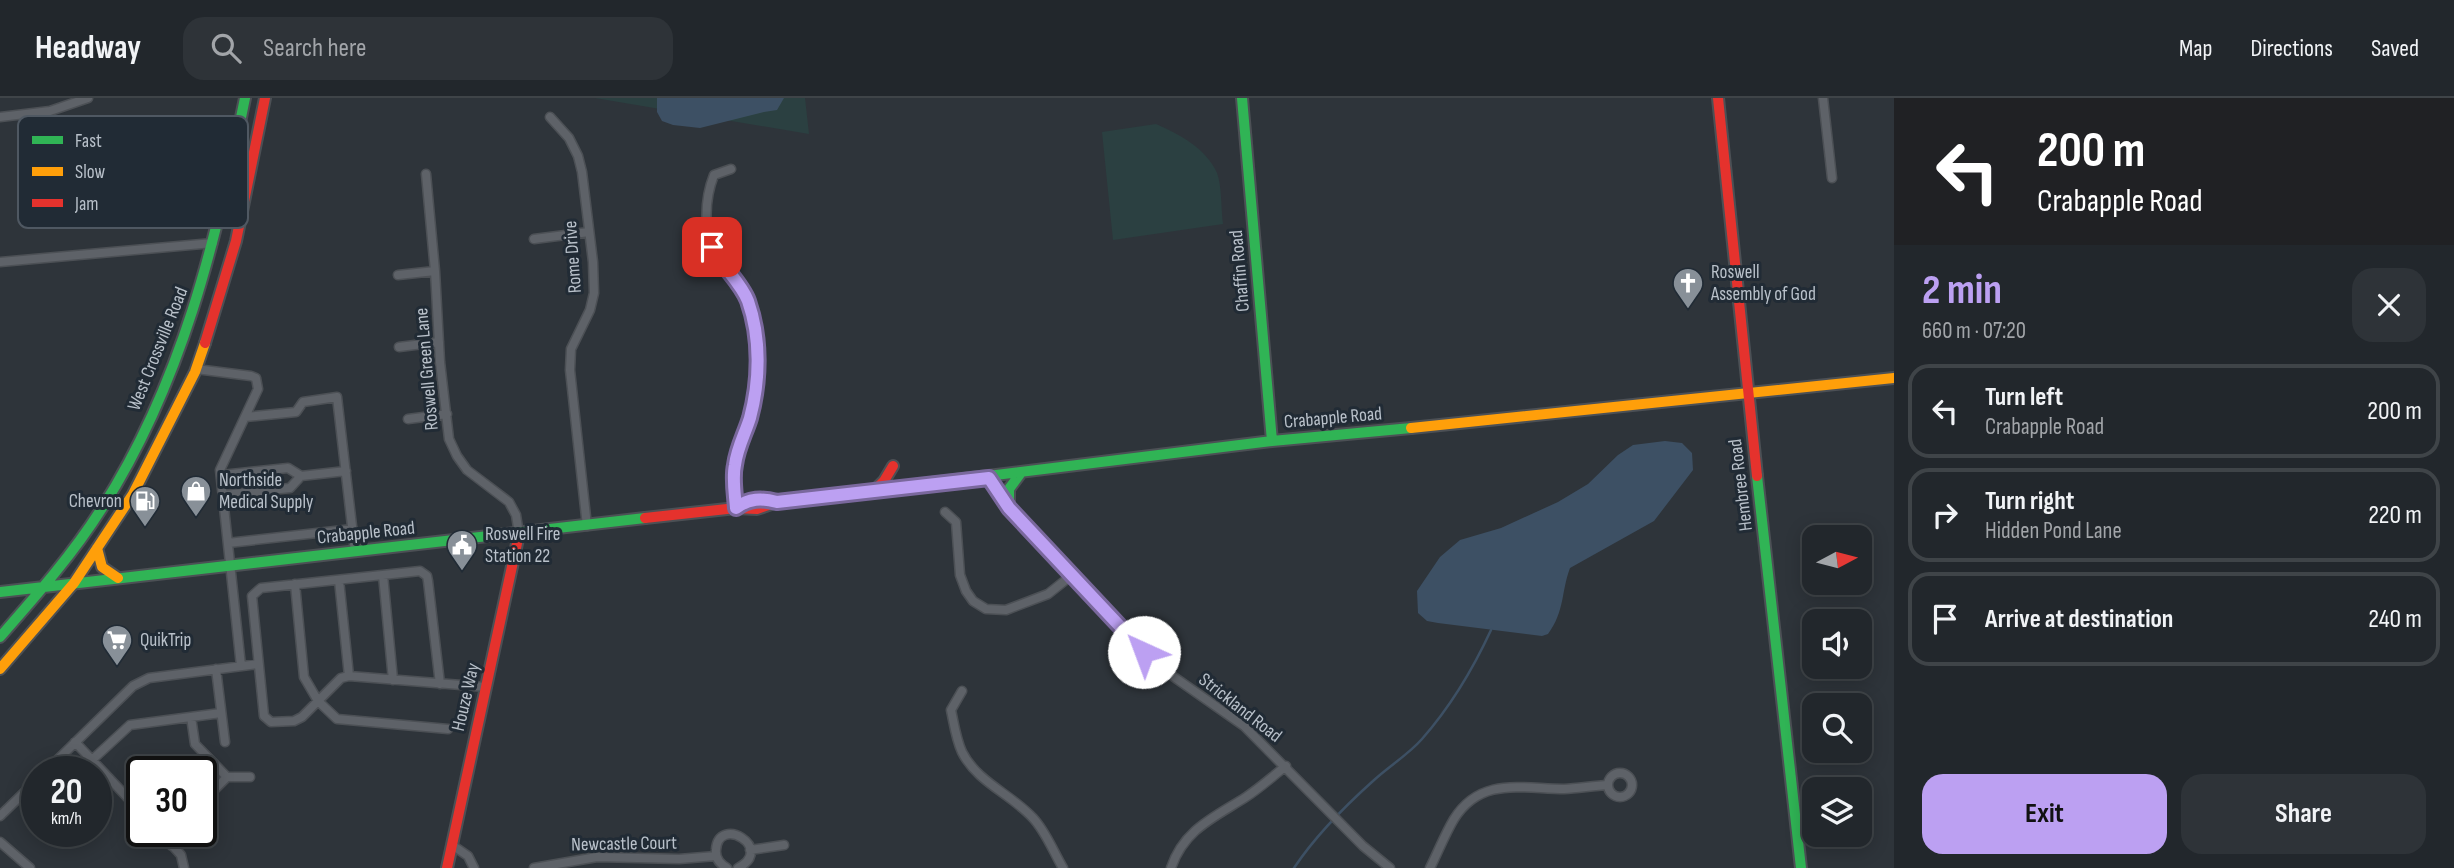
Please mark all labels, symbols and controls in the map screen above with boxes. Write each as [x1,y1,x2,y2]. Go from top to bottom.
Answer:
search box [183,17,673,80]
text: Headway [35,28,141,68]
icon: search [207,29,245,67]
text: Search here [263,33,366,64]
text: Map [2179,34,2212,63]
text: Directions [2250,34,2333,63]
text: Saved [2371,34,2419,63]
legend [18,116,248,228]
text: 200 m [2037,122,2145,181]
icon: left [1922,126,2013,217]
text: Fast [75,130,102,153]
text: Slow [75,161,105,184]
text: Crabapple Road [2037,182,2203,221]
text: Jam [74,193,98,216]
pin [682,217,742,277]
street label: Rome Drive [559,220,587,294]
icon: arrive [693,228,731,266]
street label: Chaffin Road [1225,229,1255,313]
place label: Roswell Assembly of God [1710,261,1816,306]
text: 2 min [1922,265,2002,316]
church icon: Roswell Assembly of God [1671,266,1705,310]
button: close [2352,268,2426,342]
street label: West Crossville Road [123,284,193,414]
street label: Roswell Green Lane [410,307,444,431]
text: 660 m · 07:20 [1922,317,2026,345]
text: Turn left [1985,382,2063,413]
icon: left [1926,392,1964,430]
text: 200 m [2367,396,2422,427]
street label: Crabapple Road [1283,402,1383,434]
text: Crabapple Road [1985,413,2104,441]
street label: Hembree Road [1724,438,1758,532]
place label: Northside Medical Supply [219,469,314,514]
shop icon: Northside Medical Supply [179,474,213,518]
fuel station icon: Chevron [128,484,162,528]
text: Turn right [1985,486,2074,517]
place label: Chevron [69,490,122,513]
icon: right [1926,496,1964,534]
text: 220 m [2368,500,2422,531]
street label: Crabapple Road [316,516,416,550]
text: Hidden Pond Lane [1985,517,2122,545]
place label: Roswell Fire Station 22 [485,523,560,568]
north arrow [1802,525,1872,595]
map controls [1802,525,1872,847]
public building icon: Roswell Fire Station 22 [445,528,479,572]
icon: arrive [1926,600,1964,638]
text: Arrive at destination [1985,604,2173,635]
text: 240 m [2368,604,2422,635]
button: sound [1802,609,1872,679]
position arrow [1107,615,1181,689]
supermarket icon: QuikTrip [100,623,134,667]
place label: QuikTrip [140,629,191,652]
street label: Houze Way [447,660,485,733]
street label: Strickland Road [1194,668,1286,748]
button: search [1802,693,1872,763]
speed limit sign: 30 [126,756,217,847]
text: 20 [51,771,83,814]
button: Exit [1922,774,2167,854]
button: Share [2181,774,2426,854]
button: layers [1802,777,1872,847]
text: km/h [51,808,82,829]
street label: Newcastle Court [571,832,677,856]

